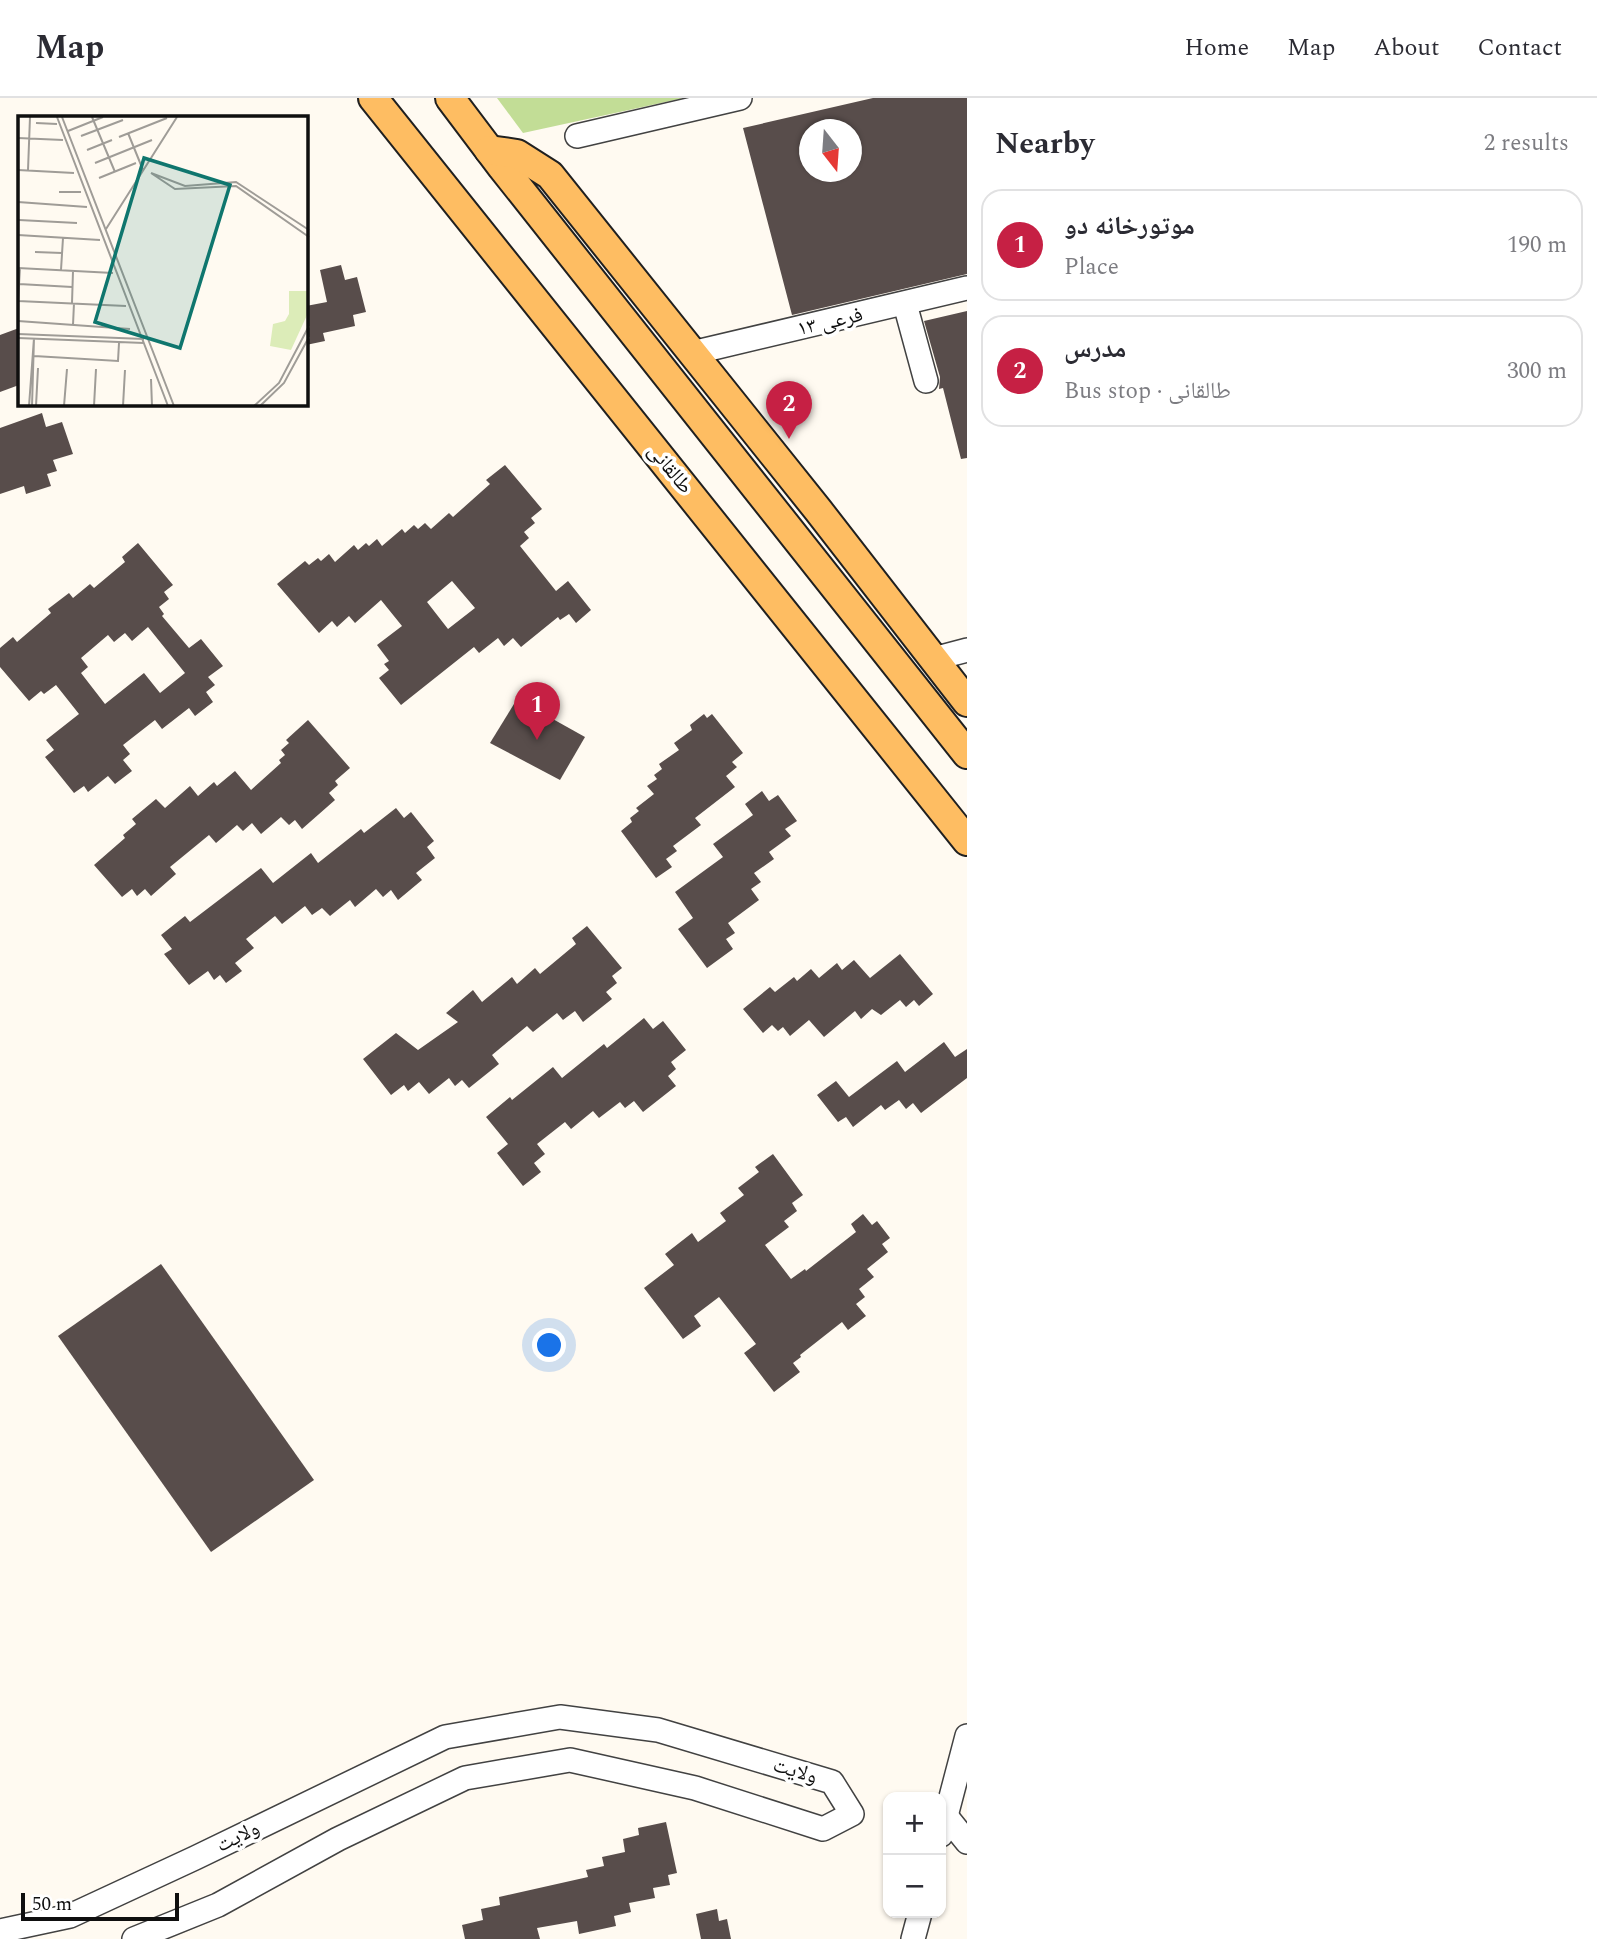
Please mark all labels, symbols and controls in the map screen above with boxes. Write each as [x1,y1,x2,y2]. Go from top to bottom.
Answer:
text: Map [35,23,104,73]
text: Home [1184,30,1249,66]
text: Map [1287,30,1335,66]
text: About [1373,30,1439,66]
text: Contact [1477,30,1562,66]
inset map [18,116,308,406]
north arrow [799,119,862,182]
text: Nearby [995,121,1094,167]
text: 2 results [1484,126,1569,161]
text: موتورخانه دو [1064,206,1195,246]
text: 1 [1014,228,1026,263]
text: 190 m [1507,228,1567,263]
text: Place [1064,250,1119,285]
street label: فرعی ۱۳ [794,299,866,345]
text: مدرس [1064,329,1126,369]
text: 2 [1014,354,1026,389]
text: 300 m [1507,354,1567,389]
text: Bus stop · طالقانی [1064,374,1231,409]
pin: 2 [766,381,812,439]
street label: طالقانی [640,437,700,501]
pin: 1 [514,682,560,740]
your location [532,1328,566,1362]
street label: ولایت [769,1749,821,1793]
map controls [883,1792,946,1918]
button: + [883,1792,946,1855]
street label: ولایت [211,1813,265,1861]
button: − [883,1855,946,1918]
scale bar [21,1890,178,1922]
text: 50 m [32,1890,72,1919]

